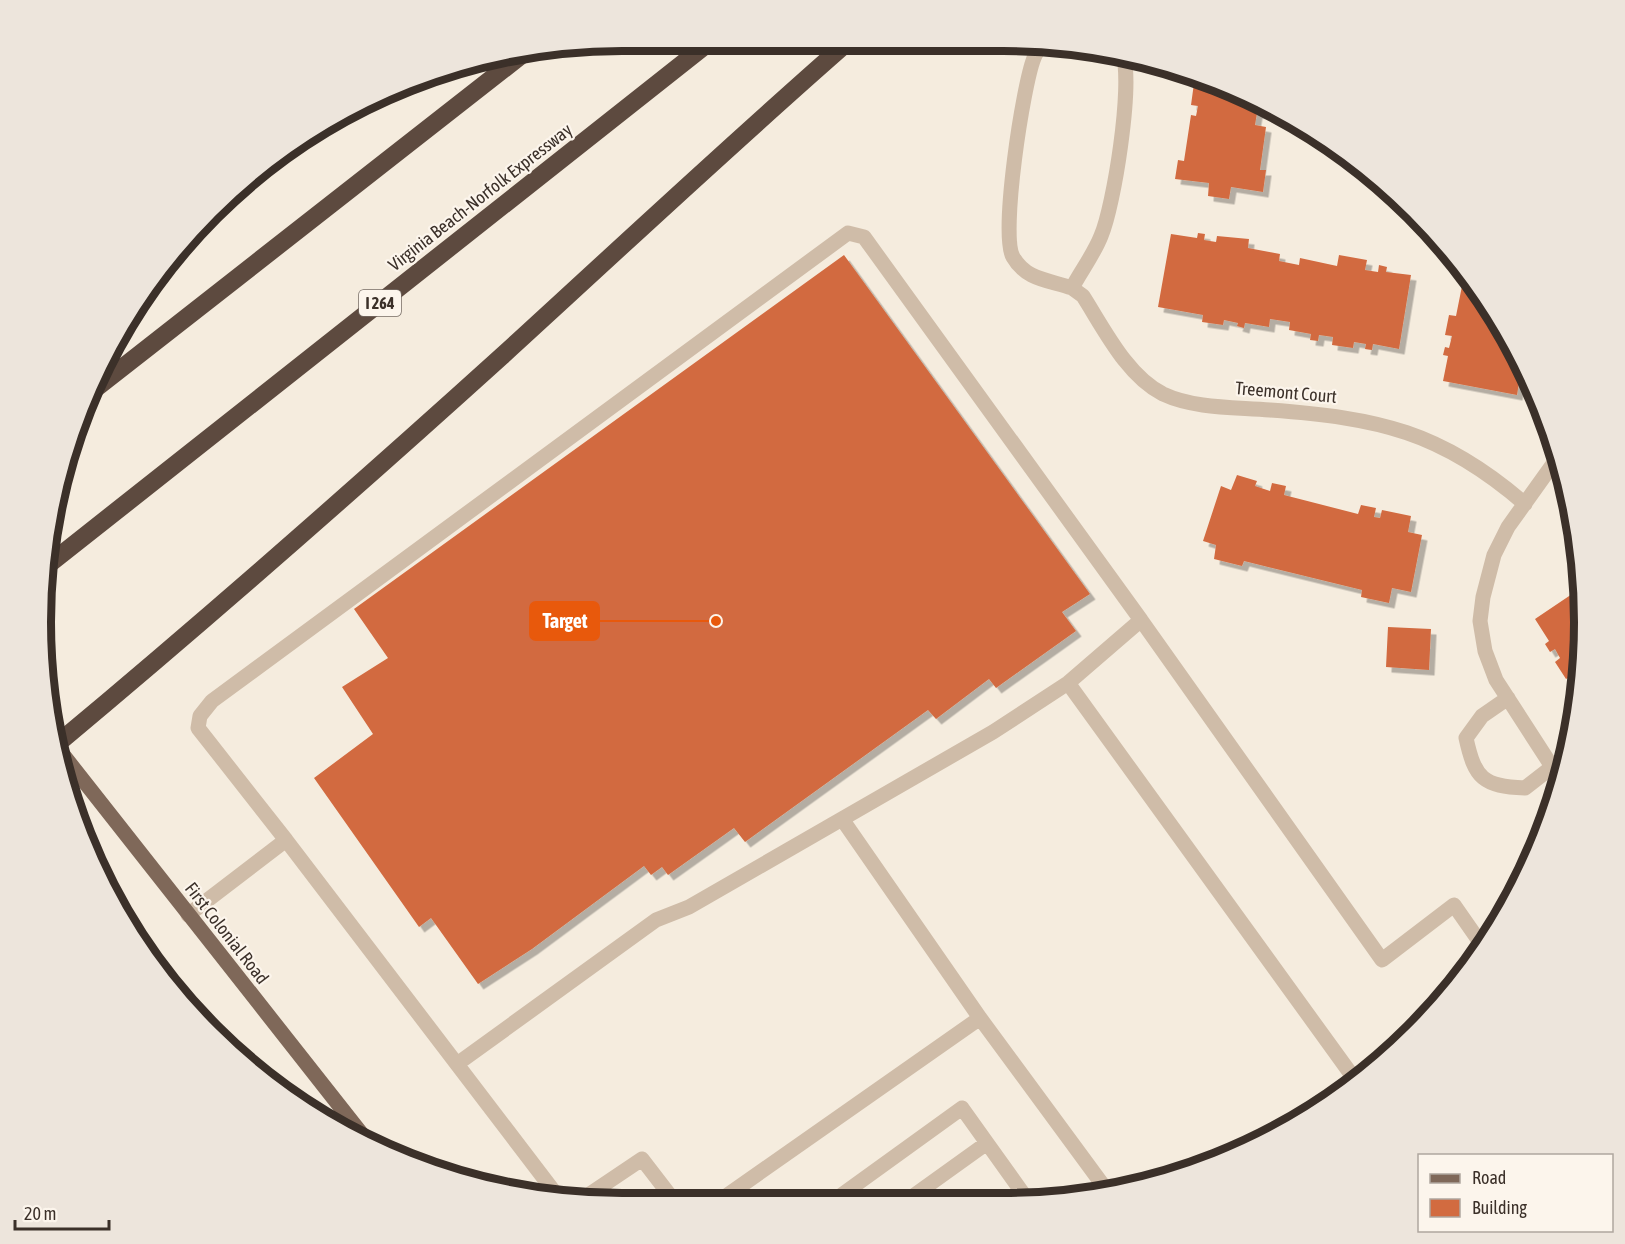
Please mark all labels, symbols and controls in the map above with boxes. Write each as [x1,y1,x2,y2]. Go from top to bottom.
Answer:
street label: Virginia Beach-Norfolk Expressway [384,119,576,275]
road number: I 264 [359,290,401,316]
street label: Treemont Court [1234,377,1338,407]
callout: Target [530,602,599,640]
text: Target [542,609,588,632]
street label: First Colonial Road [181,878,273,988]
legend [1418,1154,1613,1232]
text: Road [1472,1167,1506,1188]
scale bar [15,1193,110,1231]
text: Building [1472,1197,1527,1218]
text: 20 m [24,1203,56,1224]

